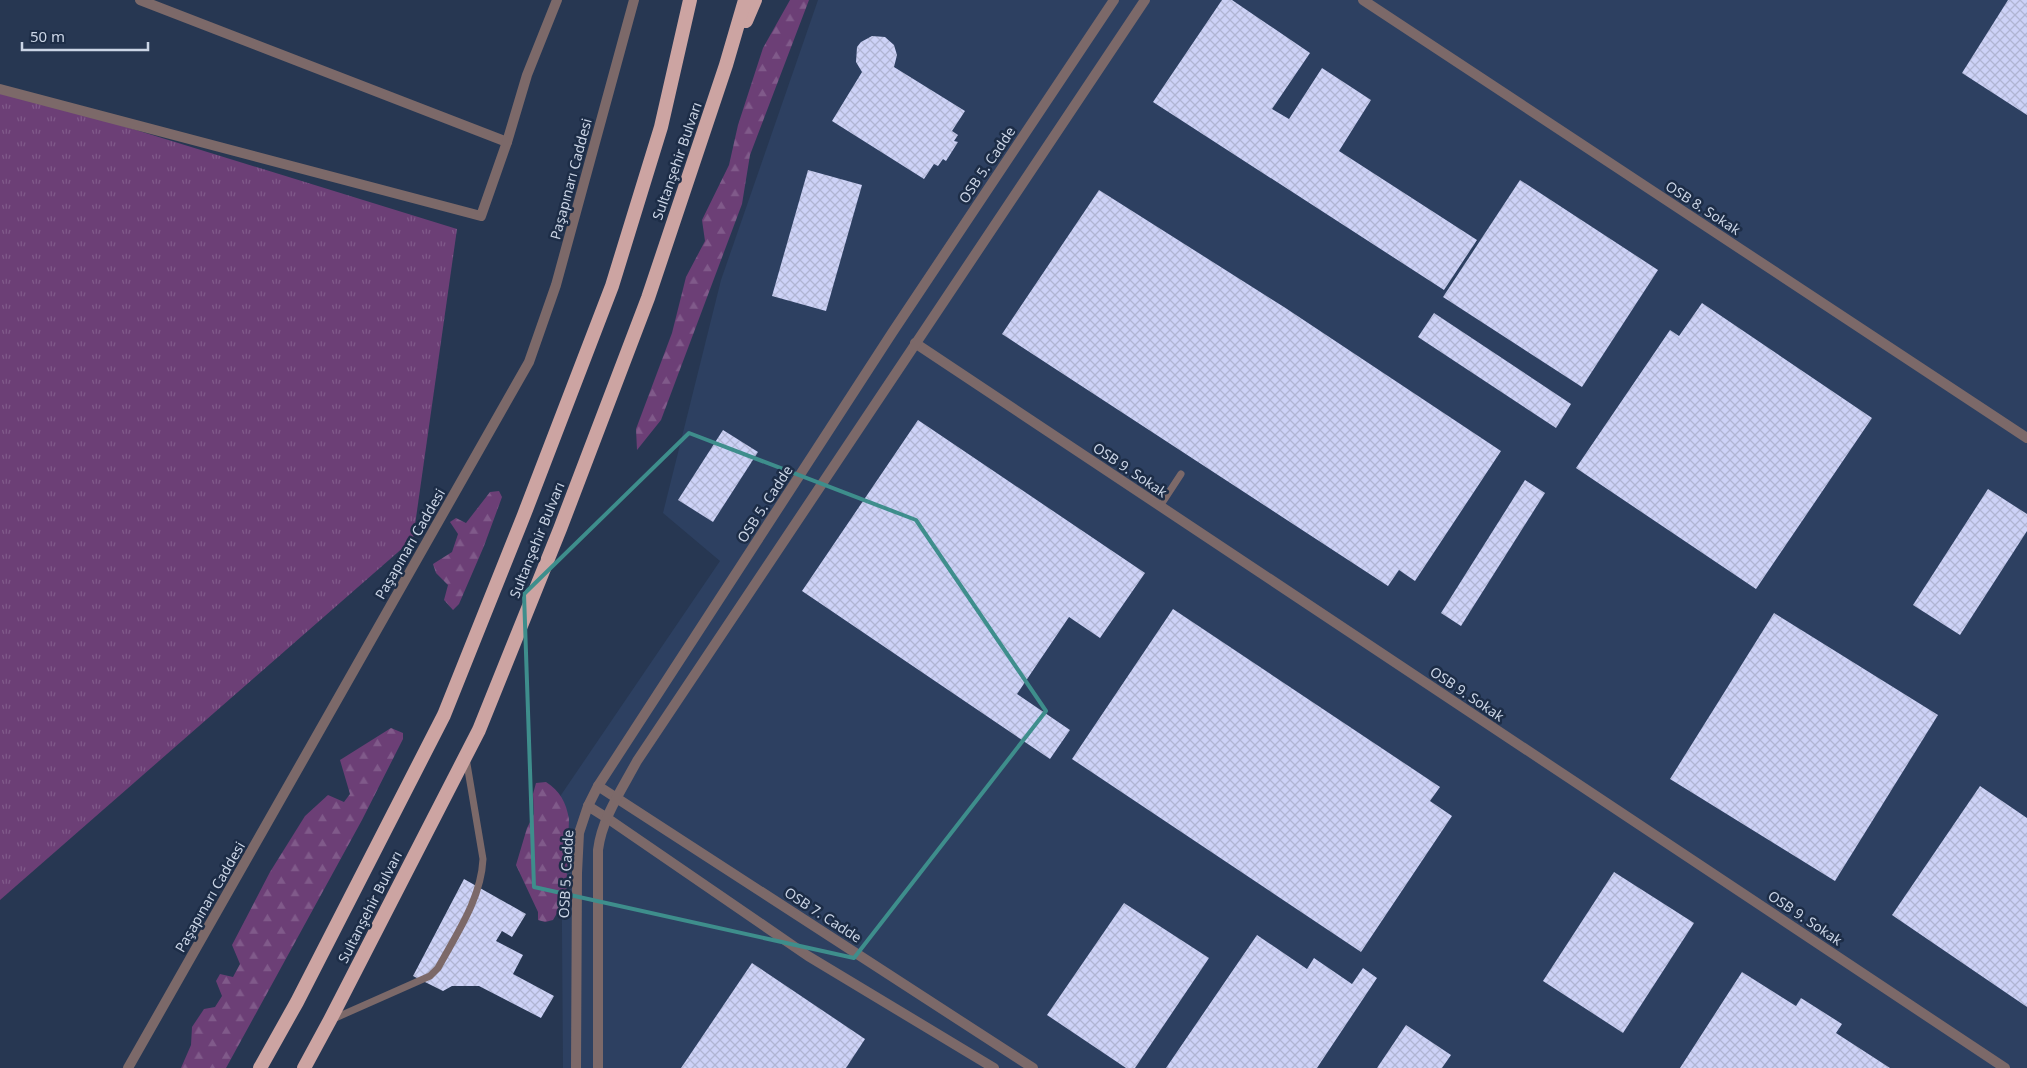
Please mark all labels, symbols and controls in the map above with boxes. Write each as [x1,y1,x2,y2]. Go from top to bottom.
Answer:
scale bar [22,20,149,52]
text: 50 m [30,26,65,46]
street label: Sultanşehir Bulvarı [647,99,706,222]
street label: Paşapınarı Caddesi [545,116,596,242]
street label: OSB 5. Cadde [954,123,1019,207]
street label: OSB 8. Sokak [1662,176,1745,239]
street label: OSB 9. Sokak [1089,438,1172,502]
street label: OSB 5. Cadde [732,461,797,546]
street label: Sultanşehir Bulvarı [505,479,568,601]
street label: Paşapınarı Caddesi [370,485,449,603]
street label: OSB 9. Sokak [1426,662,1509,726]
street label: OSB 5. Cadde [554,829,577,919]
street label: Paşapınarı Caddesi [170,838,249,956]
street label: Sultanşehir Bulvarı [333,847,406,966]
street label: OSB 7. Cadde [781,882,866,947]
street label: OSB 9. Sokak [1764,886,1847,950]

